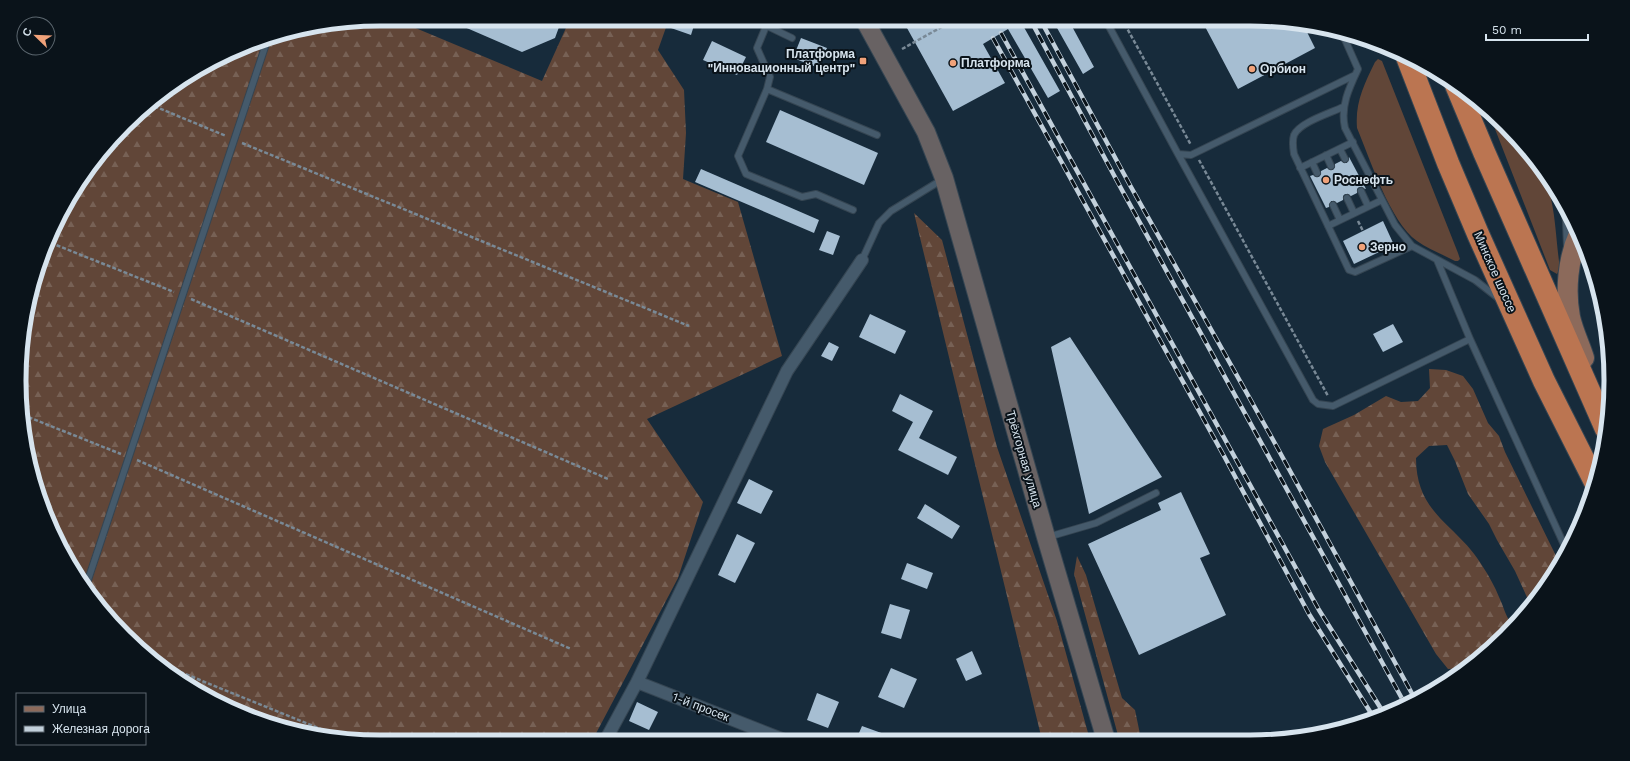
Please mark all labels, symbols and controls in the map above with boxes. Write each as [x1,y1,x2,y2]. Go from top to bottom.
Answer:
north arrow [16,16,56,56]
scale bar [1486,16,1588,42]
text: 50 m [1492,23,1522,37]
text: С [20,26,35,38]
place label: Платформа "Инновационный центр" [708,47,855,75]
marker: Платформа "Инновационный центр" [858,56,868,66]
place label: Платформа [961,56,1030,70]
marker: Платформа [948,58,958,68]
place label: Орбион [1260,62,1306,76]
marker: Орбион [1247,64,1257,74]
place label: Роснефть [1334,173,1393,187]
marker: Роснефть [1321,175,1331,185]
street label: Минское шоссе [1471,229,1519,315]
place label: Зерно [1370,240,1406,254]
marker: Зерно [1357,242,1367,252]
street label: Трёхгорная улица [1003,409,1045,509]
street label: 1-й просек [671,690,732,724]
legend [16,693,146,745]
text: Улица [52,702,86,716]
text: Железная дорога [52,722,150,736]

